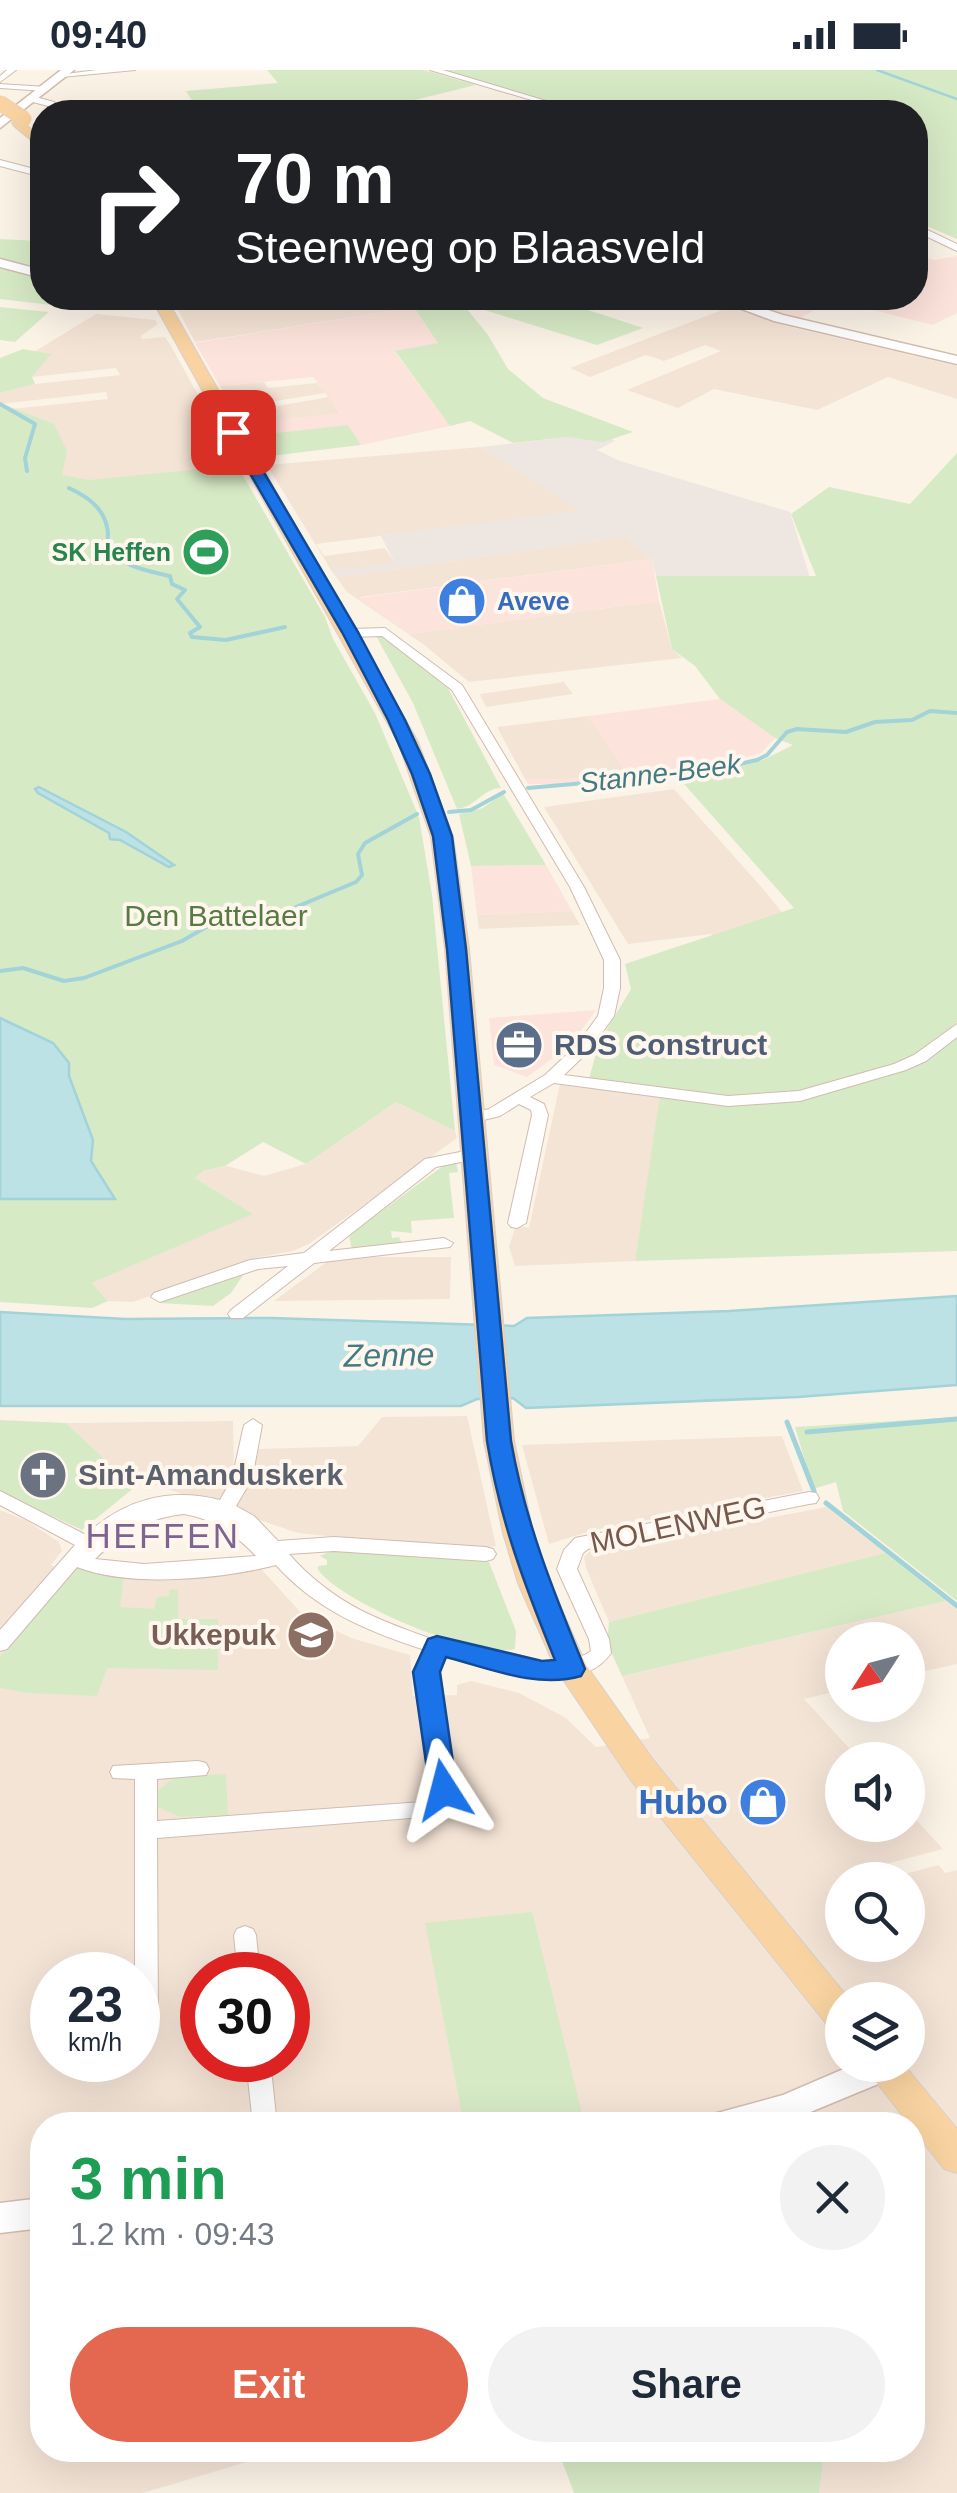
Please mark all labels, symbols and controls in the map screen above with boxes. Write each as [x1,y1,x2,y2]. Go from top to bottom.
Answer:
text: 09:40 [50,14,147,56]
icon: right [70,140,200,270]
text: 70 m [235,140,395,218]
text: Steenweg op Blaasveld [235,222,705,273]
pin [191,390,276,475]
icon: arrive [206,405,261,460]
sports icon: SK Heffen [180,526,232,578]
place label: SK Heffen [52,538,171,566]
shop icon: Aveve [436,575,488,627]
place label: Aveve [497,587,570,615]
water label: Stanne-Beek [578,748,744,799]
park label: Den Battelaer [124,899,308,932]
office icon: RDS Construct [493,1019,545,1071]
place label: RDS Construct [554,1028,767,1061]
water label: Zenne [342,1336,435,1374]
church icon: Sint-Amanduskerk [17,1449,69,1501]
place label: Sint-Amanduskerk [78,1458,343,1491]
street label: MOLENWEG [587,1490,769,1559]
district label: HEFFEN [86,1516,241,1555]
school or university icon: Ukkepuk [285,1609,337,1661]
place label: Ukkepuk [151,1618,276,1651]
north arrow [825,1622,925,1722]
map controls [825,1622,925,2082]
position arrow [392,1738,496,1842]
button: sound [825,1742,925,1842]
shop icon: Hubo [737,1776,789,1828]
place label: Hubo [639,1782,728,1821]
button: search [825,1862,925,1962]
speed limit sign: 30 [180,1952,310,2082]
text: 23 [67,1977,123,2033]
button: layers [825,1982,925,2082]
text: km/h [68,2028,122,2056]
text: 3 min [70,2145,227,2212]
button: close [780,2145,885,2250]
text: 1.2 km · 09:43 [70,2216,275,2252]
button: Exit [70,2327,468,2442]
button: Share [488,2327,885,2442]

